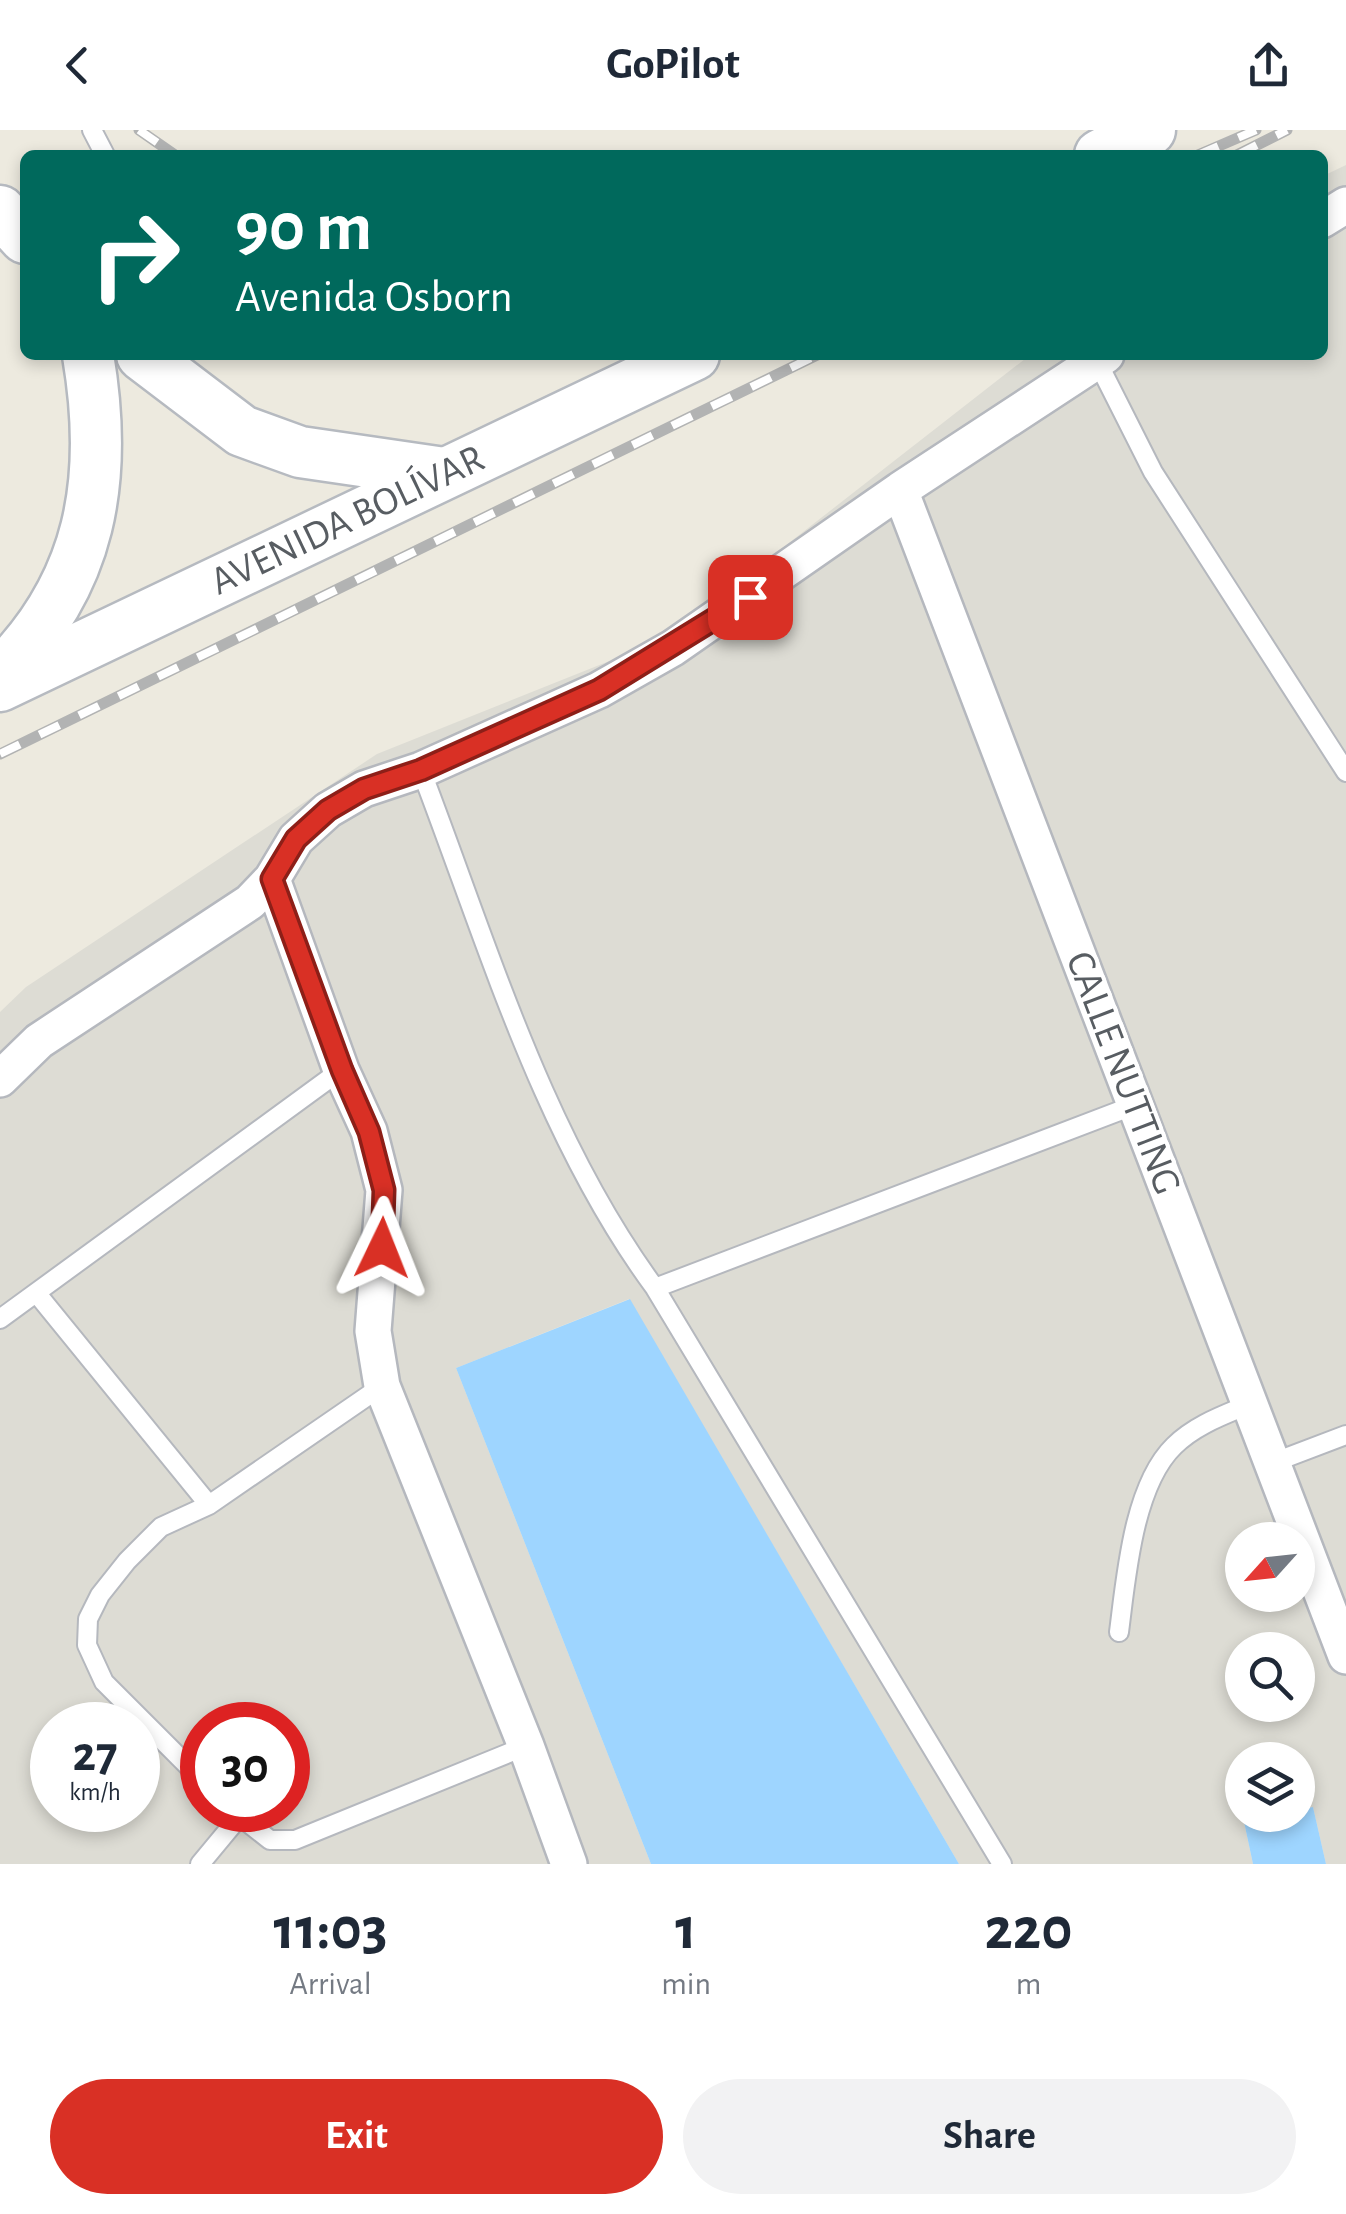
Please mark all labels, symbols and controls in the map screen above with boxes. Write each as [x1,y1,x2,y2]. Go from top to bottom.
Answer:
icon: back [50,38,105,93]
icon: share [1241,38,1296,93]
text: GoPilot [606,42,740,87]
icon: right [70,190,200,320]
text: 90 m [235,193,372,263]
text: Avenida Osborn [235,275,513,320]
street label: AVENIDA BOLÍVAR [205,438,490,602]
pin [708,555,793,640]
icon: arrive [723,570,778,625]
street label: CALLE NUTTING [1058,946,1188,1200]
position arrow [330,1196,434,1300]
north arrow [1225,1522,1315,1612]
map controls [1225,1522,1315,1832]
button: search [1225,1632,1315,1722]
speed limit sign: 30 [180,1702,310,1832]
text: 27 [72,1730,118,1780]
button: layers [1225,1742,1315,1832]
text: km/h [69,1780,121,1805]
text: 11:03 [274,1900,388,1960]
text: 1 [675,1900,697,1960]
text: 220 [985,1900,1072,1960]
text: Arrival [289,1968,372,2000]
text: min [661,1968,711,2000]
text: m [1016,1968,1041,2000]
button: Exit [50,2079,663,2194]
button: Share [683,2079,1296,2194]

